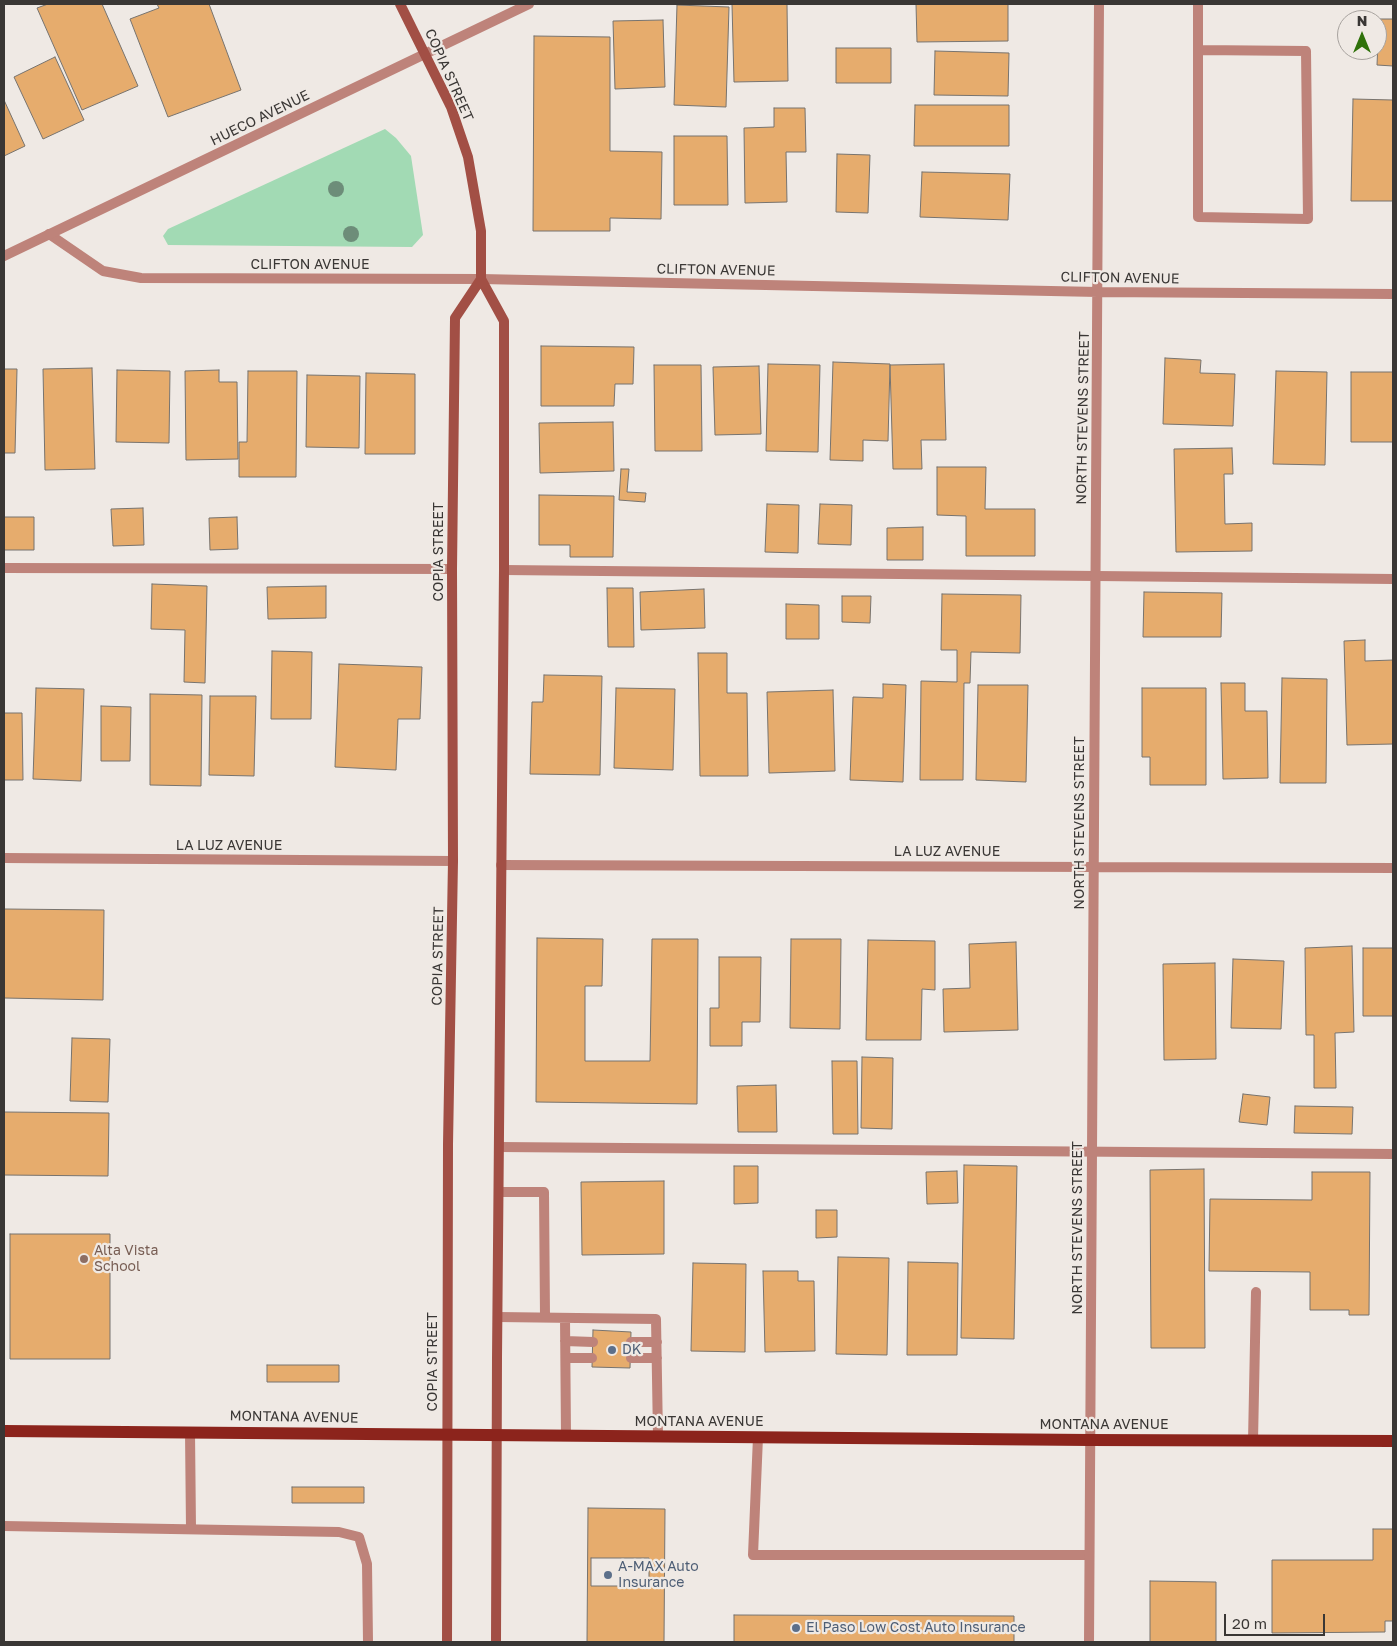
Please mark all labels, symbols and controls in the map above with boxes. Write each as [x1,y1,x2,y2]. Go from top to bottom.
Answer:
north arrow [1337,10,1387,60]
text: N [1357,12,1367,29]
street label: COPIA STREET [421,26,477,124]
street label: HUECO AVENUE [208,87,312,149]
street label: CLIFTON AVENUE [251,257,369,273]
street label: CLIFTON AVENUE [656,261,776,279]
street label: CLIFTON AVENUE [1060,269,1180,287]
street label: NORTH STEVENS STREET [1073,331,1093,505]
street label: COPIA STREET [431,502,447,602]
street label: NORTH STEVENS STREET [1072,736,1088,910]
street label: LA LUZ AVENUE [176,838,282,854]
street label: LA LUZ AVENUE [894,844,1000,860]
street label: COPIA STREET [429,906,447,1006]
street label: NORTH STEVENS STREET [1070,1141,1086,1315]
place label: Alta Vista School [94,1243,158,1276]
marker: Alta Vista School [78,1253,90,1265]
street label: COPIA STREET [425,1312,441,1412]
place label: DK [622,1342,641,1358]
marker: DK [606,1344,618,1356]
street label: MONTANA AVENUE [229,1407,359,1427]
street label: MONTANA AVENUE [635,1414,763,1430]
street label: MONTANA AVENUE [1040,1417,1168,1433]
place label: A-MAX Auto Insurance [618,1559,699,1591]
marker: A-MAX Auto Insurance [602,1569,614,1581]
scale bar [1227,1604,1328,1636]
text: 20 m [1232,1614,1267,1632]
place label: El Paso Low Cost Auto Insurance [806,1620,1026,1636]
marker: El Paso Low Cost Auto Insurance [790,1622,802,1634]

